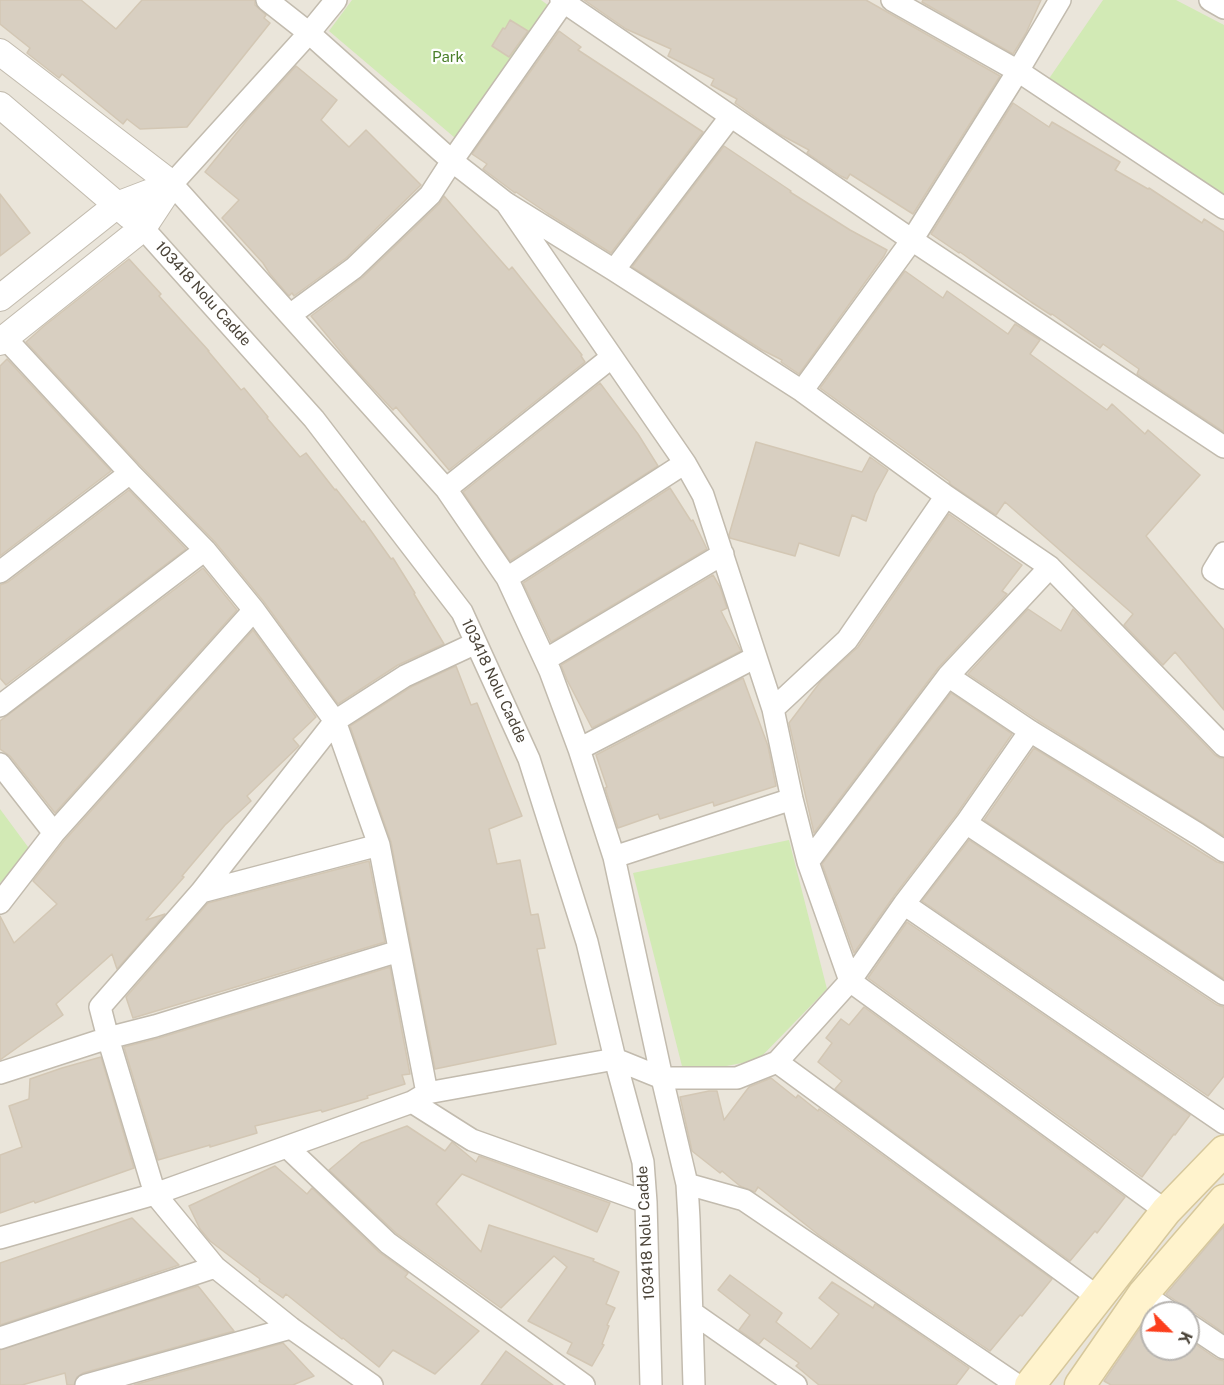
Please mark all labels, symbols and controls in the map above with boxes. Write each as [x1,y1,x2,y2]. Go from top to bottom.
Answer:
park label: Park [432,48,464,66]
street label: 103418 Nolu Cadde [151,238,255,350]
street label: 103418 Nolu Cadde [457,616,531,746]
street label: 103418 Nolu Cadde [633,1165,659,1301]
north arrow [1140,1301,1200,1361]
text: K [1174,1329,1196,1347]

